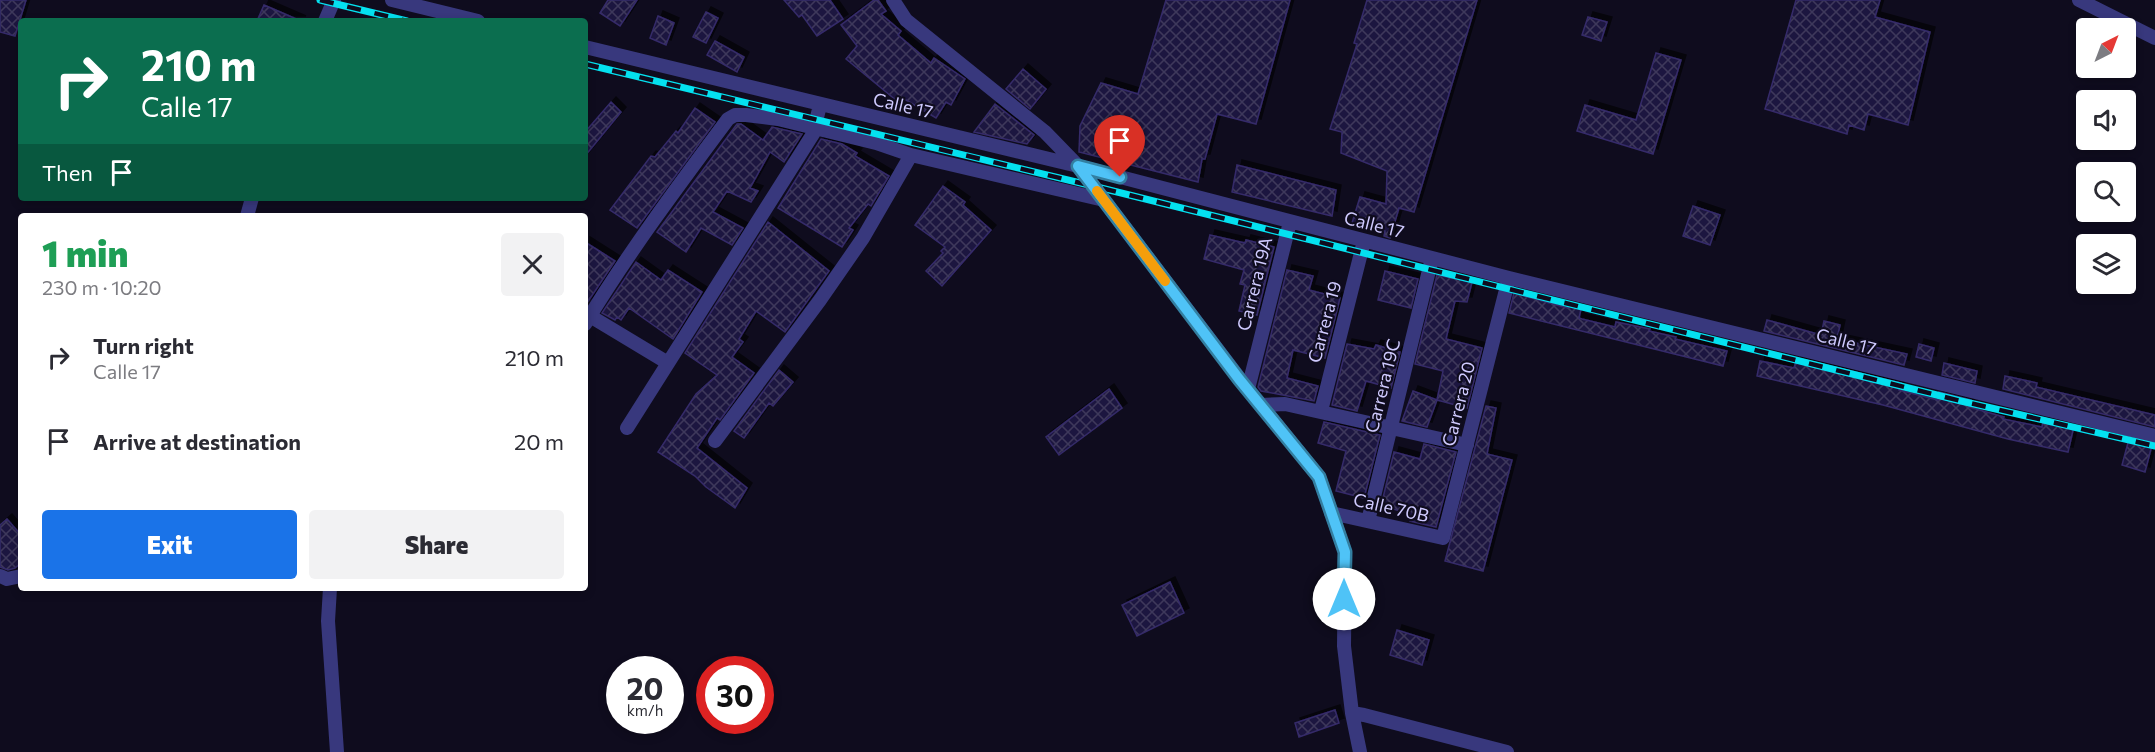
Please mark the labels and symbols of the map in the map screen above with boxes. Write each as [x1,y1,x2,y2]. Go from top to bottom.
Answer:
north arrow [2076,18,2136,78]
street label: Calle 17 [871,87,935,123]
pin [1094,115,1145,177]
street label: Calle 17 [1342,206,1407,242]
street label: Carrera 19A [1232,235,1276,333]
street label: Carrera 19 [1303,278,1346,365]
street label: Calle 17 [1814,323,1879,359]
street label: Carrera 19C [1360,336,1404,435]
street label: Carrera 20 [1437,359,1479,449]
street label: Calle 70B [1351,488,1431,526]
position arrow [1312,567,1376,631]
speed limit sign: 30 [696,656,774,734]

